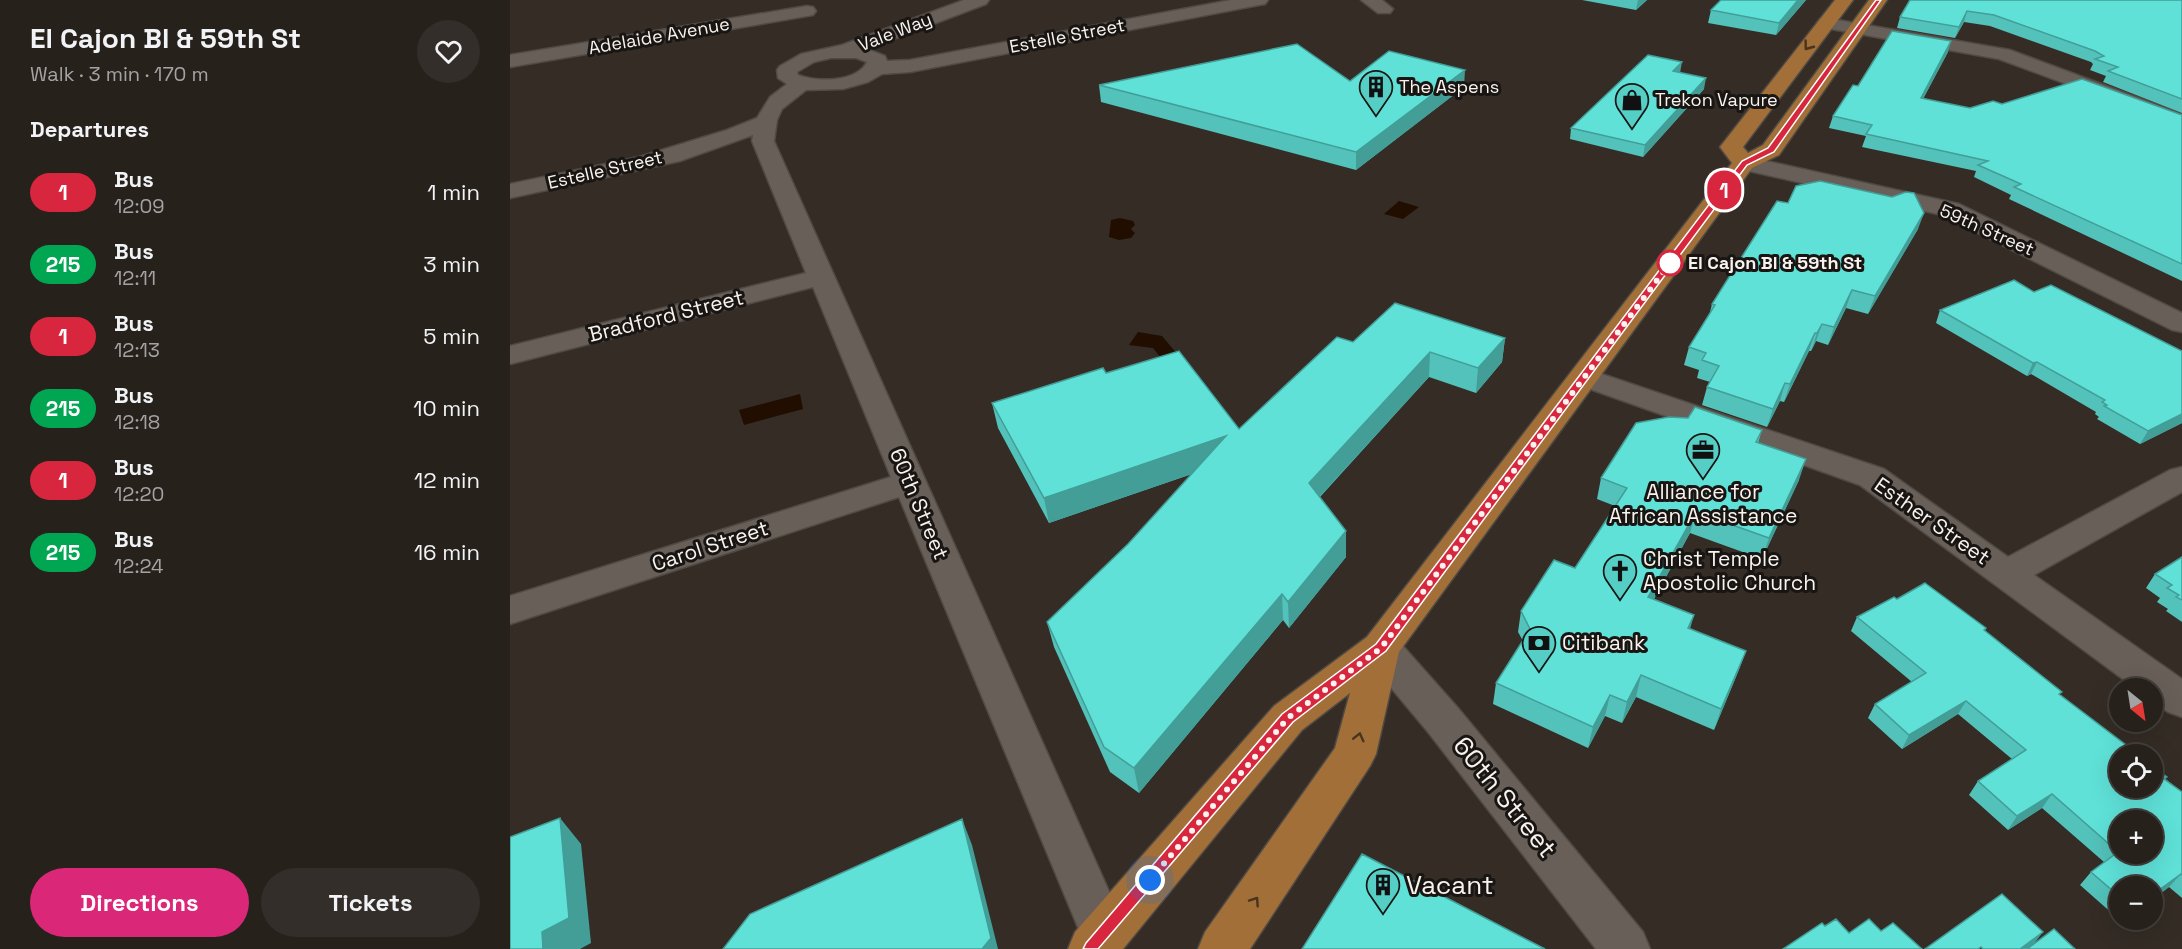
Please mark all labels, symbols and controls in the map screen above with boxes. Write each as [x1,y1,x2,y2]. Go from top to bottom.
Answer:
street label: Vale Way [855,7,935,56]
street label: Adelaide Avenue [587,12,731,59]
street label: Estelle Street [1007,13,1127,58]
text: El Cajon Bl & 59th St [30,20,301,56]
button: heart [417,20,480,83]
one-way arrow [1805,39,1816,50]
text: Walk · 3 min · 170 m [30,61,209,87]
building icon: The Aspens [1358,69,1394,116]
place label: The Aspens [1399,75,1499,98]
shop icon: Trekon Vapure [1614,82,1650,129]
place label: Trekon Vapure [1655,88,1778,111]
text: Departures [30,115,149,143]
street label: Estelle Street [545,145,665,194]
text: Bus [114,165,154,193]
line badge: 1 [1704,170,1744,210]
text: 1 [1719,177,1729,204]
text: 1 min [427,178,480,206]
text: 1 [58,179,68,206]
text: 12:09 [114,193,165,219]
street label: 59th Street [1937,199,2038,261]
text: Bus [114,237,154,265]
text: 3 min [423,250,480,278]
marker: El Cajon Bl & 59th St [1657,250,1683,276]
text: 215 [46,251,80,278]
place label: El Cajon Bl & 59th St [1688,251,1862,274]
text: 12:11 [114,265,156,291]
street label: Bradford Street [585,283,746,348]
text: Bus [114,309,154,337]
text: 5 min [423,322,480,350]
text: 1 [58,323,68,350]
text: 12:13 [114,337,160,363]
text: Bus [114,381,154,409]
text: 10 min [413,394,480,422]
text: 215 [46,395,80,422]
text: 12:18 [114,409,160,435]
office icon: Alliance for African Assistance [1685,432,1721,479]
street label: 60th Street [884,444,955,564]
text: Bus [114,453,154,481]
text: 12 min [414,466,480,494]
text: 1 [58,467,68,494]
street label: Esther Street [1869,471,1995,570]
place label: Alliance for African Assistance [1609,478,1797,529]
text: 12:20 [114,481,164,507]
street label: Carol Street [648,514,771,577]
text: Bus [114,525,154,553]
text: 16 min [414,538,480,566]
text: 215 [46,539,80,566]
place label: Christ Temple Apostolic Church [1643,545,1816,596]
text: 12:24 [114,553,163,579]
church icon: Christ Temple Apostolic Church [1602,553,1638,600]
bank icon: Citibank [1521,625,1557,672]
place label: Citibank [1562,629,1645,656]
north arrow [2109,678,2163,732]
map controls [2109,678,2163,930]
street label: 60th Street [1446,729,1564,865]
one-way arrow [1352,732,1365,742]
button: locate [2109,744,2163,798]
button: + [2109,810,2163,864]
your location [1135,865,1165,895]
building icon: Vacant [1365,867,1401,914]
button: Directions [30,868,249,937]
button: Tickets [261,868,480,937]
place label: Vacant [1406,868,1494,902]
button: − [2109,876,2163,930]
one-way arrow [1248,896,1259,907]

